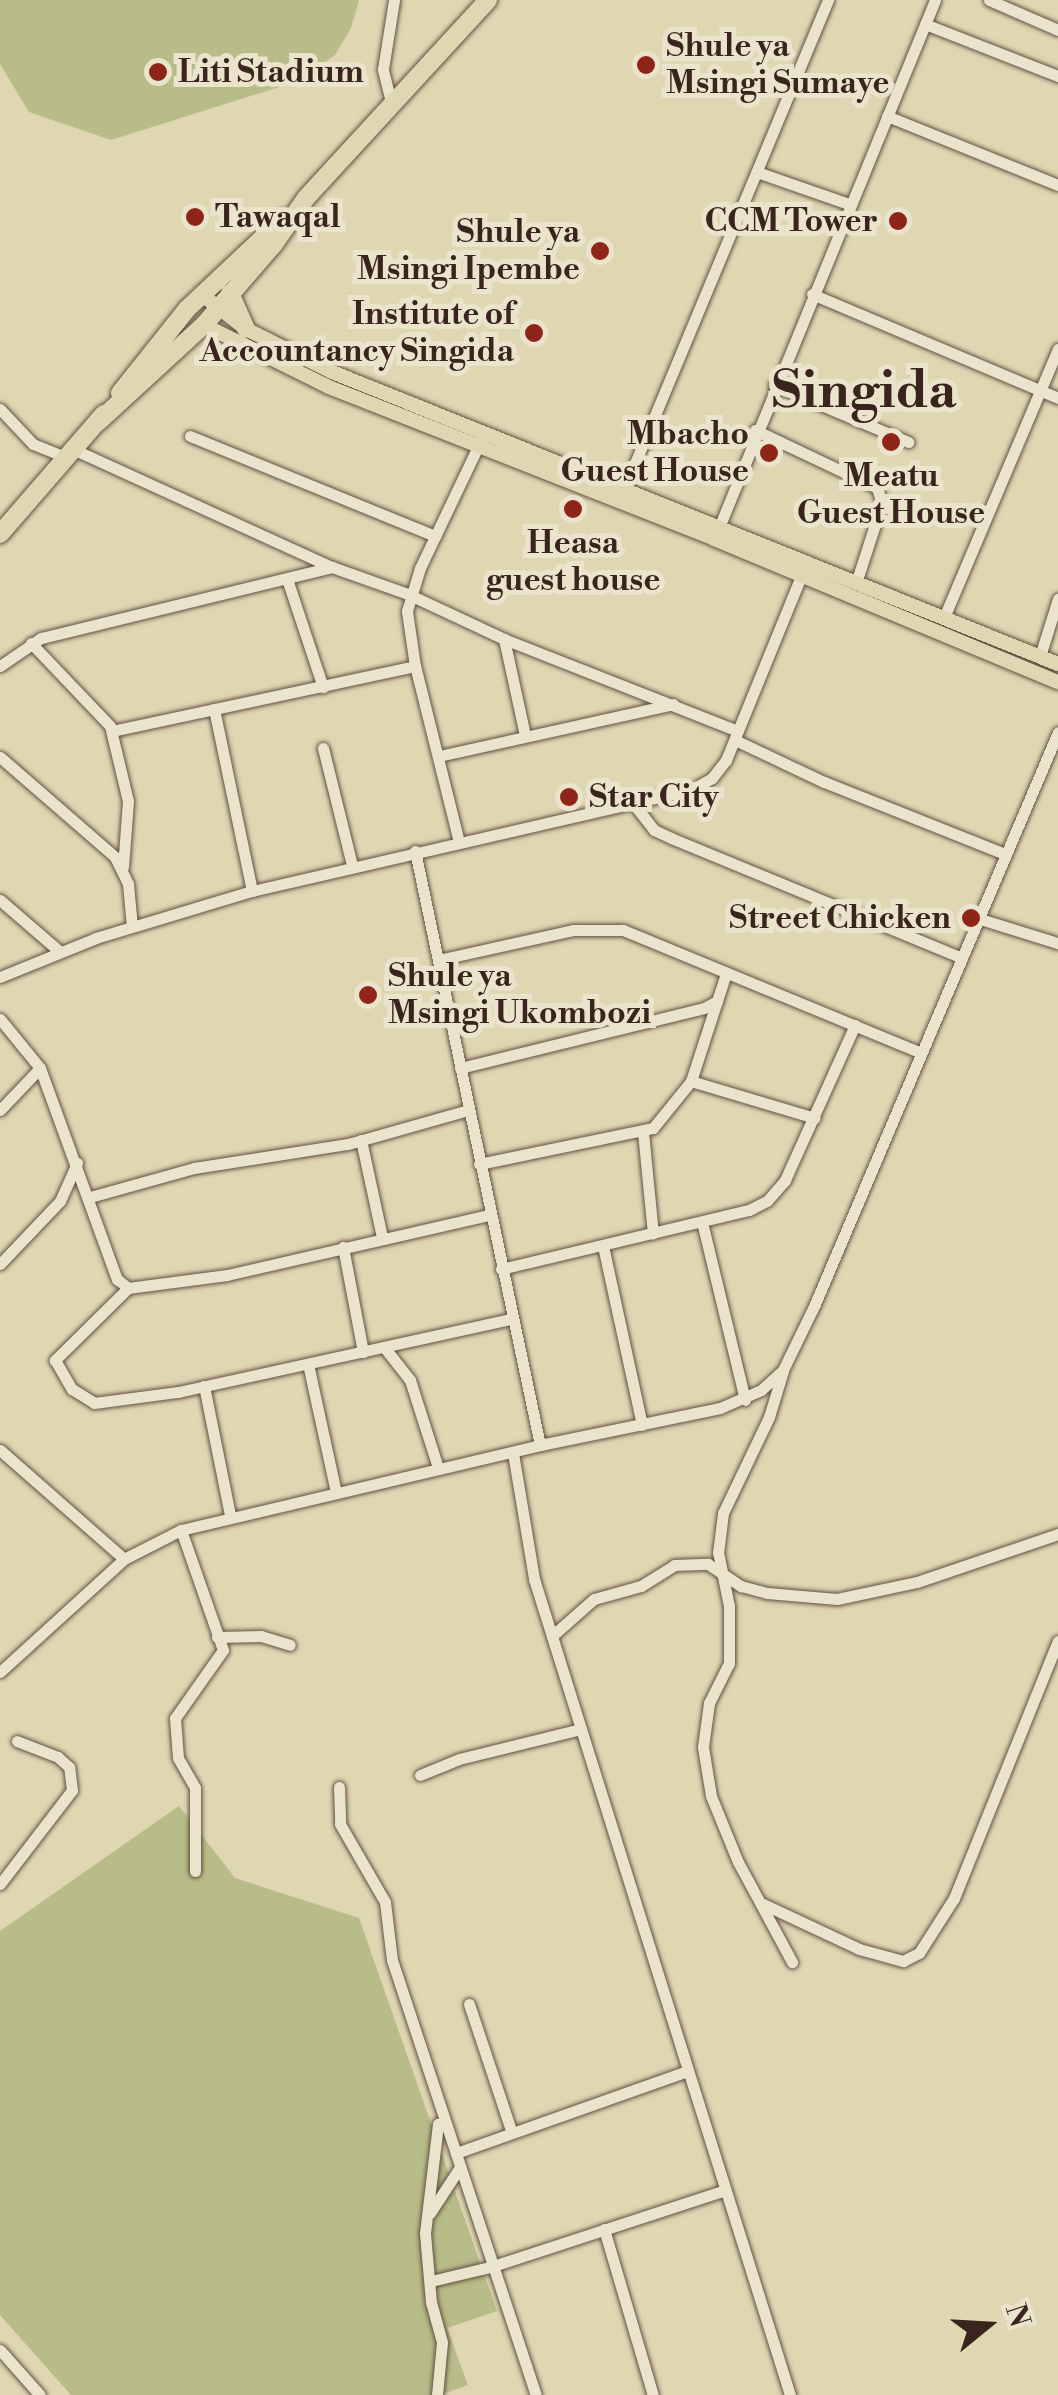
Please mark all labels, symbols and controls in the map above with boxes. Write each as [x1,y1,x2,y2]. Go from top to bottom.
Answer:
place label: Shule ya Msingi Sumaye [666,28,889,103]
place label: Liti Stadium [178,53,364,91]
marker: Shule ya Msingi Sumaye [635,54,657,76]
marker: Liti Stadium [147,61,169,83]
place label: Tawaqal [215,198,340,236]
place label: CCM Tower [704,202,878,240]
marker: Tawaqal [184,206,206,228]
marker: CCM Tower [887,210,909,232]
place label: Shule ya Msingi Ipembe [357,214,580,289]
marker: Shule ya Msingi Ipembe [589,240,611,262]
place label: Institute of Accountancy Singida [199,296,514,371]
marker: Institute of Accountancy Singida [523,322,545,344]
district label: Singida [771,361,957,423]
place label: Mbacho Guest House [561,416,749,491]
marker: Meatu Guest House [880,431,902,453]
marker: Mbacho Guest House [758,442,780,464]
place label: Meatu Guest House [797,458,985,533]
marker: Heasa guest house [562,498,584,520]
place label: Heasa guest house [486,525,660,600]
place label: Star City [589,778,719,816]
marker: Star City [558,786,580,808]
place label: Street Chicken [729,899,951,937]
marker: Street Chicken [960,907,982,929]
place label: Shule ya Msingi Ukombozi [388,958,651,1033]
marker: Shule ya Msingi Ukombozi [357,984,379,1006]
north arrow [938,2275,1038,2375]
text: N [997,2300,1037,2332]

